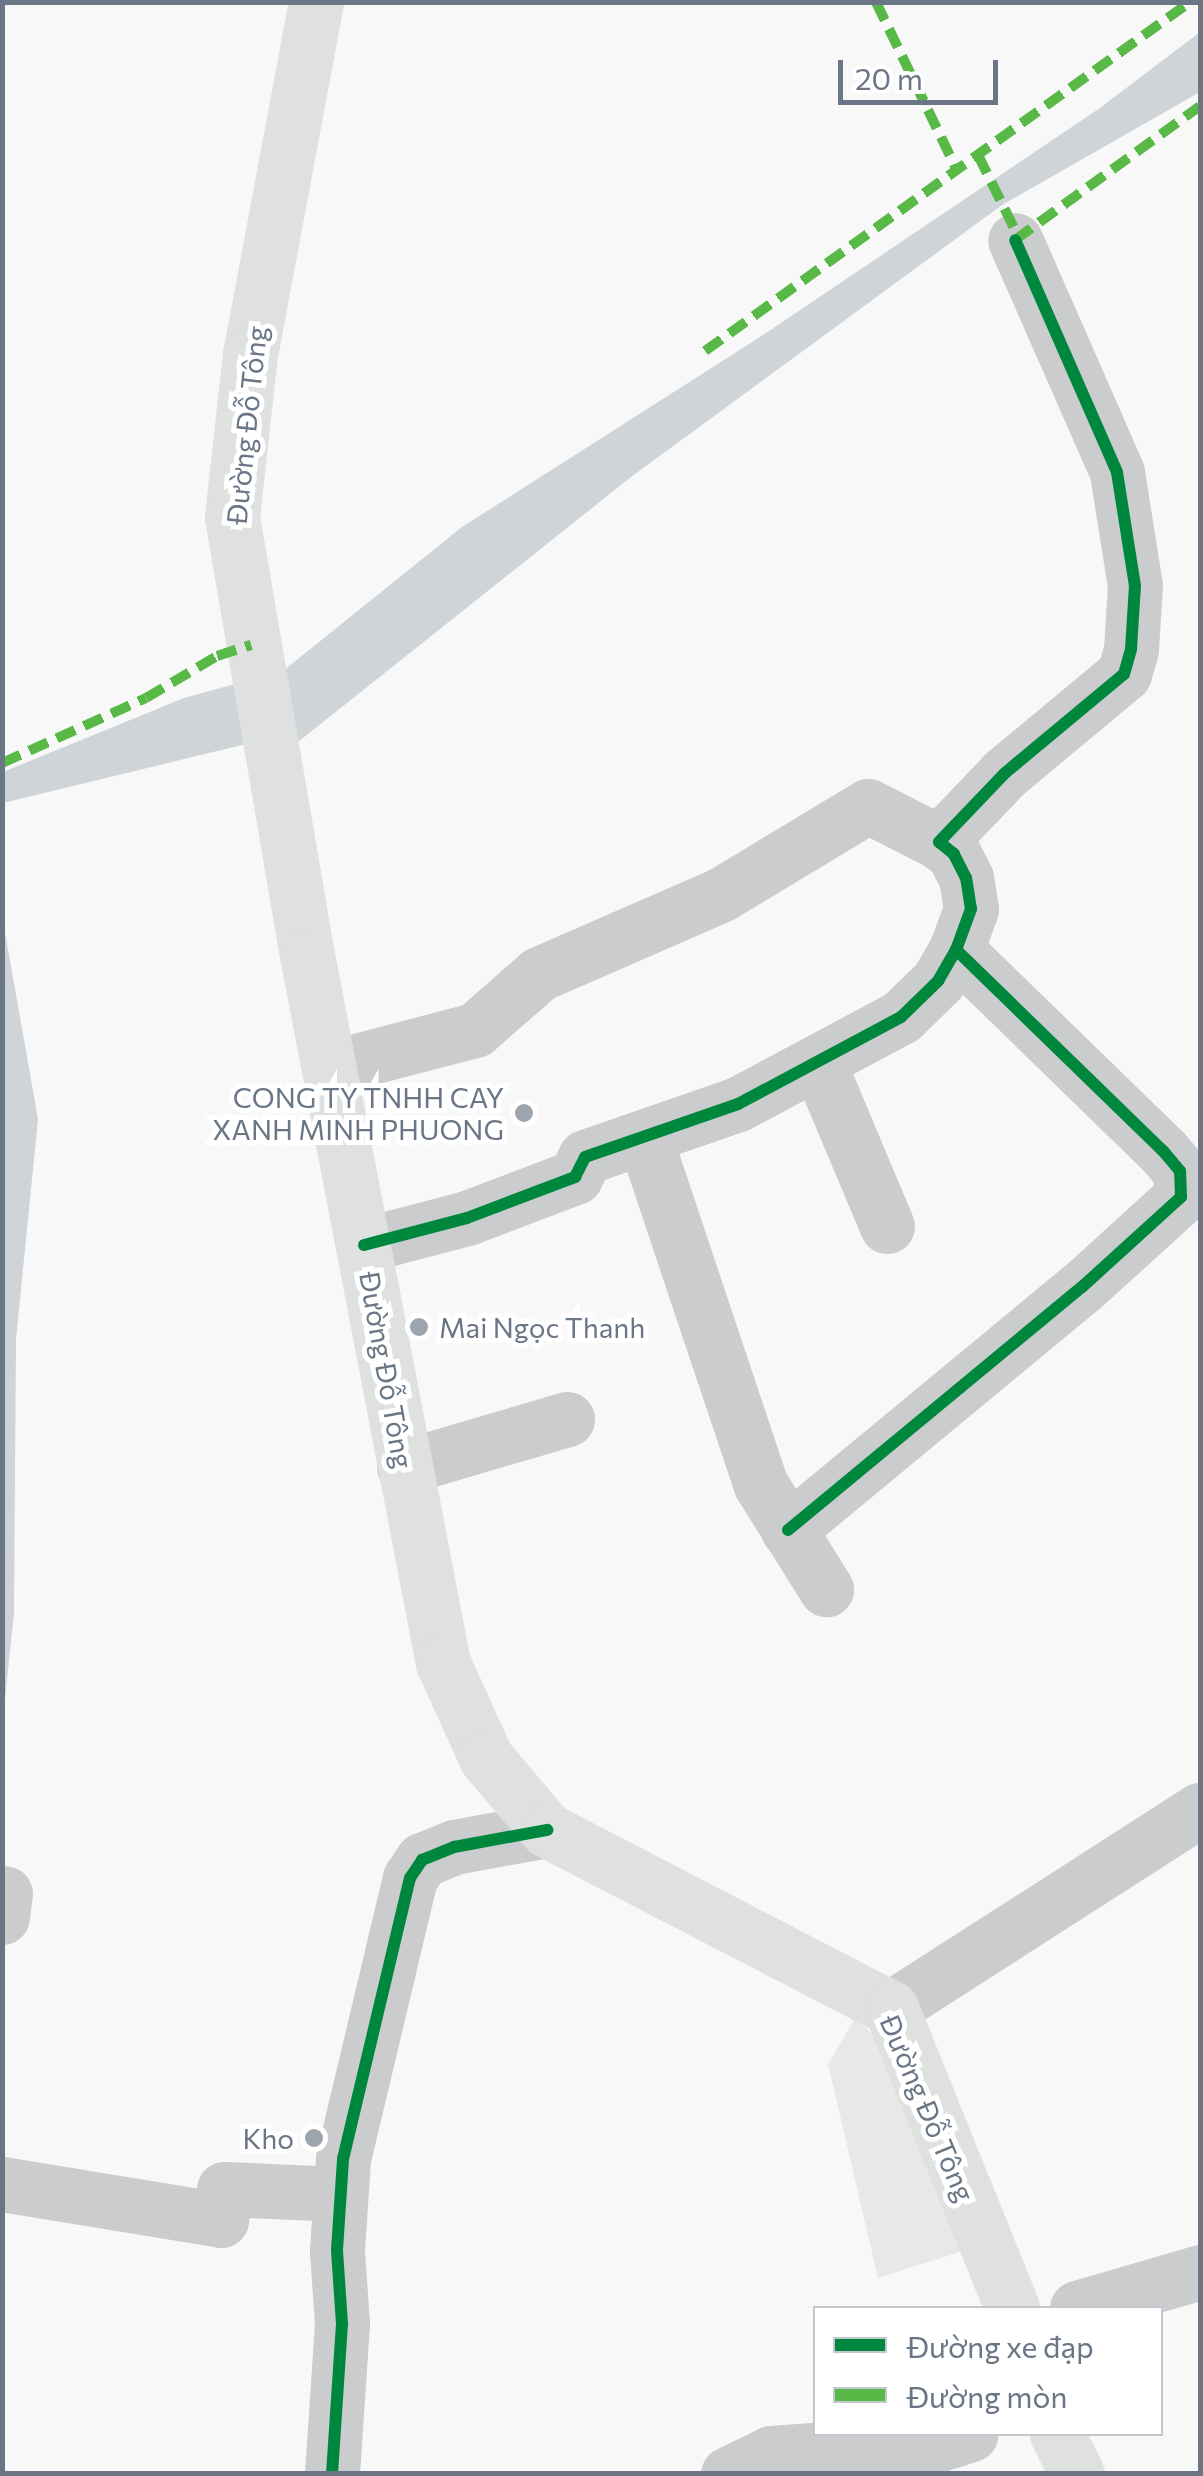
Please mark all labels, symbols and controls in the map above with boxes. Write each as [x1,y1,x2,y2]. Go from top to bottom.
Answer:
scale bar [843,40,1003,102]
text: 20 m [855,59,923,96]
street label: Đường Đỗ Tông [219,324,273,526]
place label: CONG TY TNHH CAY XANH MINH PHUONG [213,1080,504,1146]
marker: CONG TY TNHH CAY XANH MINH PHUONG [513,1102,535,1124]
street label: Đường Đỗ Tông [353,1269,421,1471]
place label: Mai Ngọc Thanh [439,1310,645,1344]
marker: Mai Ngọc Thanh [408,1316,430,1338]
street label: Đường Đỗ Tông [874,2010,982,2206]
place label: Kho [242,2121,294,2155]
marker: Kho [303,2127,325,2149]
legend [813,2306,1163,2436]
text: Đường xe đạp [907,2327,1094,2364]
text: Đường mòn [907,2377,1068,2414]

